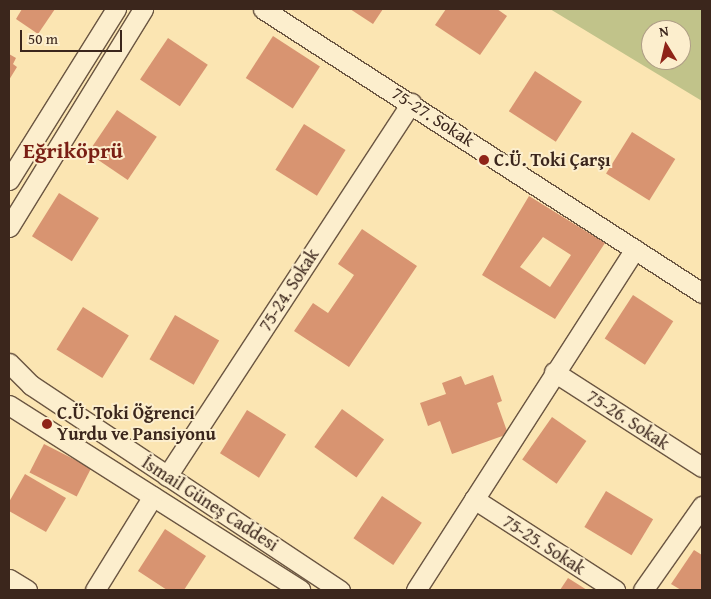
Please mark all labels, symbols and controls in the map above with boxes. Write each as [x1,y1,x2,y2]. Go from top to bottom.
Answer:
scale bar [22,20,125,52]
north arrow [641,20,691,70]
text: N [658,21,670,42]
text: 50 m [28,28,58,49]
street label: 75-27. Sokak [388,82,478,152]
district label: Eğriköprü [23,138,123,164]
place label: C.Ü. Toki Çarşı [494,149,611,171]
marker: C.Ü. Toki Çarşı [478,154,490,166]
street label: 75-24. Sokak [254,245,324,335]
street label: 75-26. Sokak [583,385,673,455]
place label: C.Ü. Toki Öğrenci Yurdu ve Pansiyonu [57,403,216,446]
marker: C.Ü. Toki Öğrenci Yurdu ve Pansiyonu [41,418,53,430]
street label: İsmail Güneş Caddesi [138,452,282,556]
street label: 75-25. Sokak [499,510,589,580]

